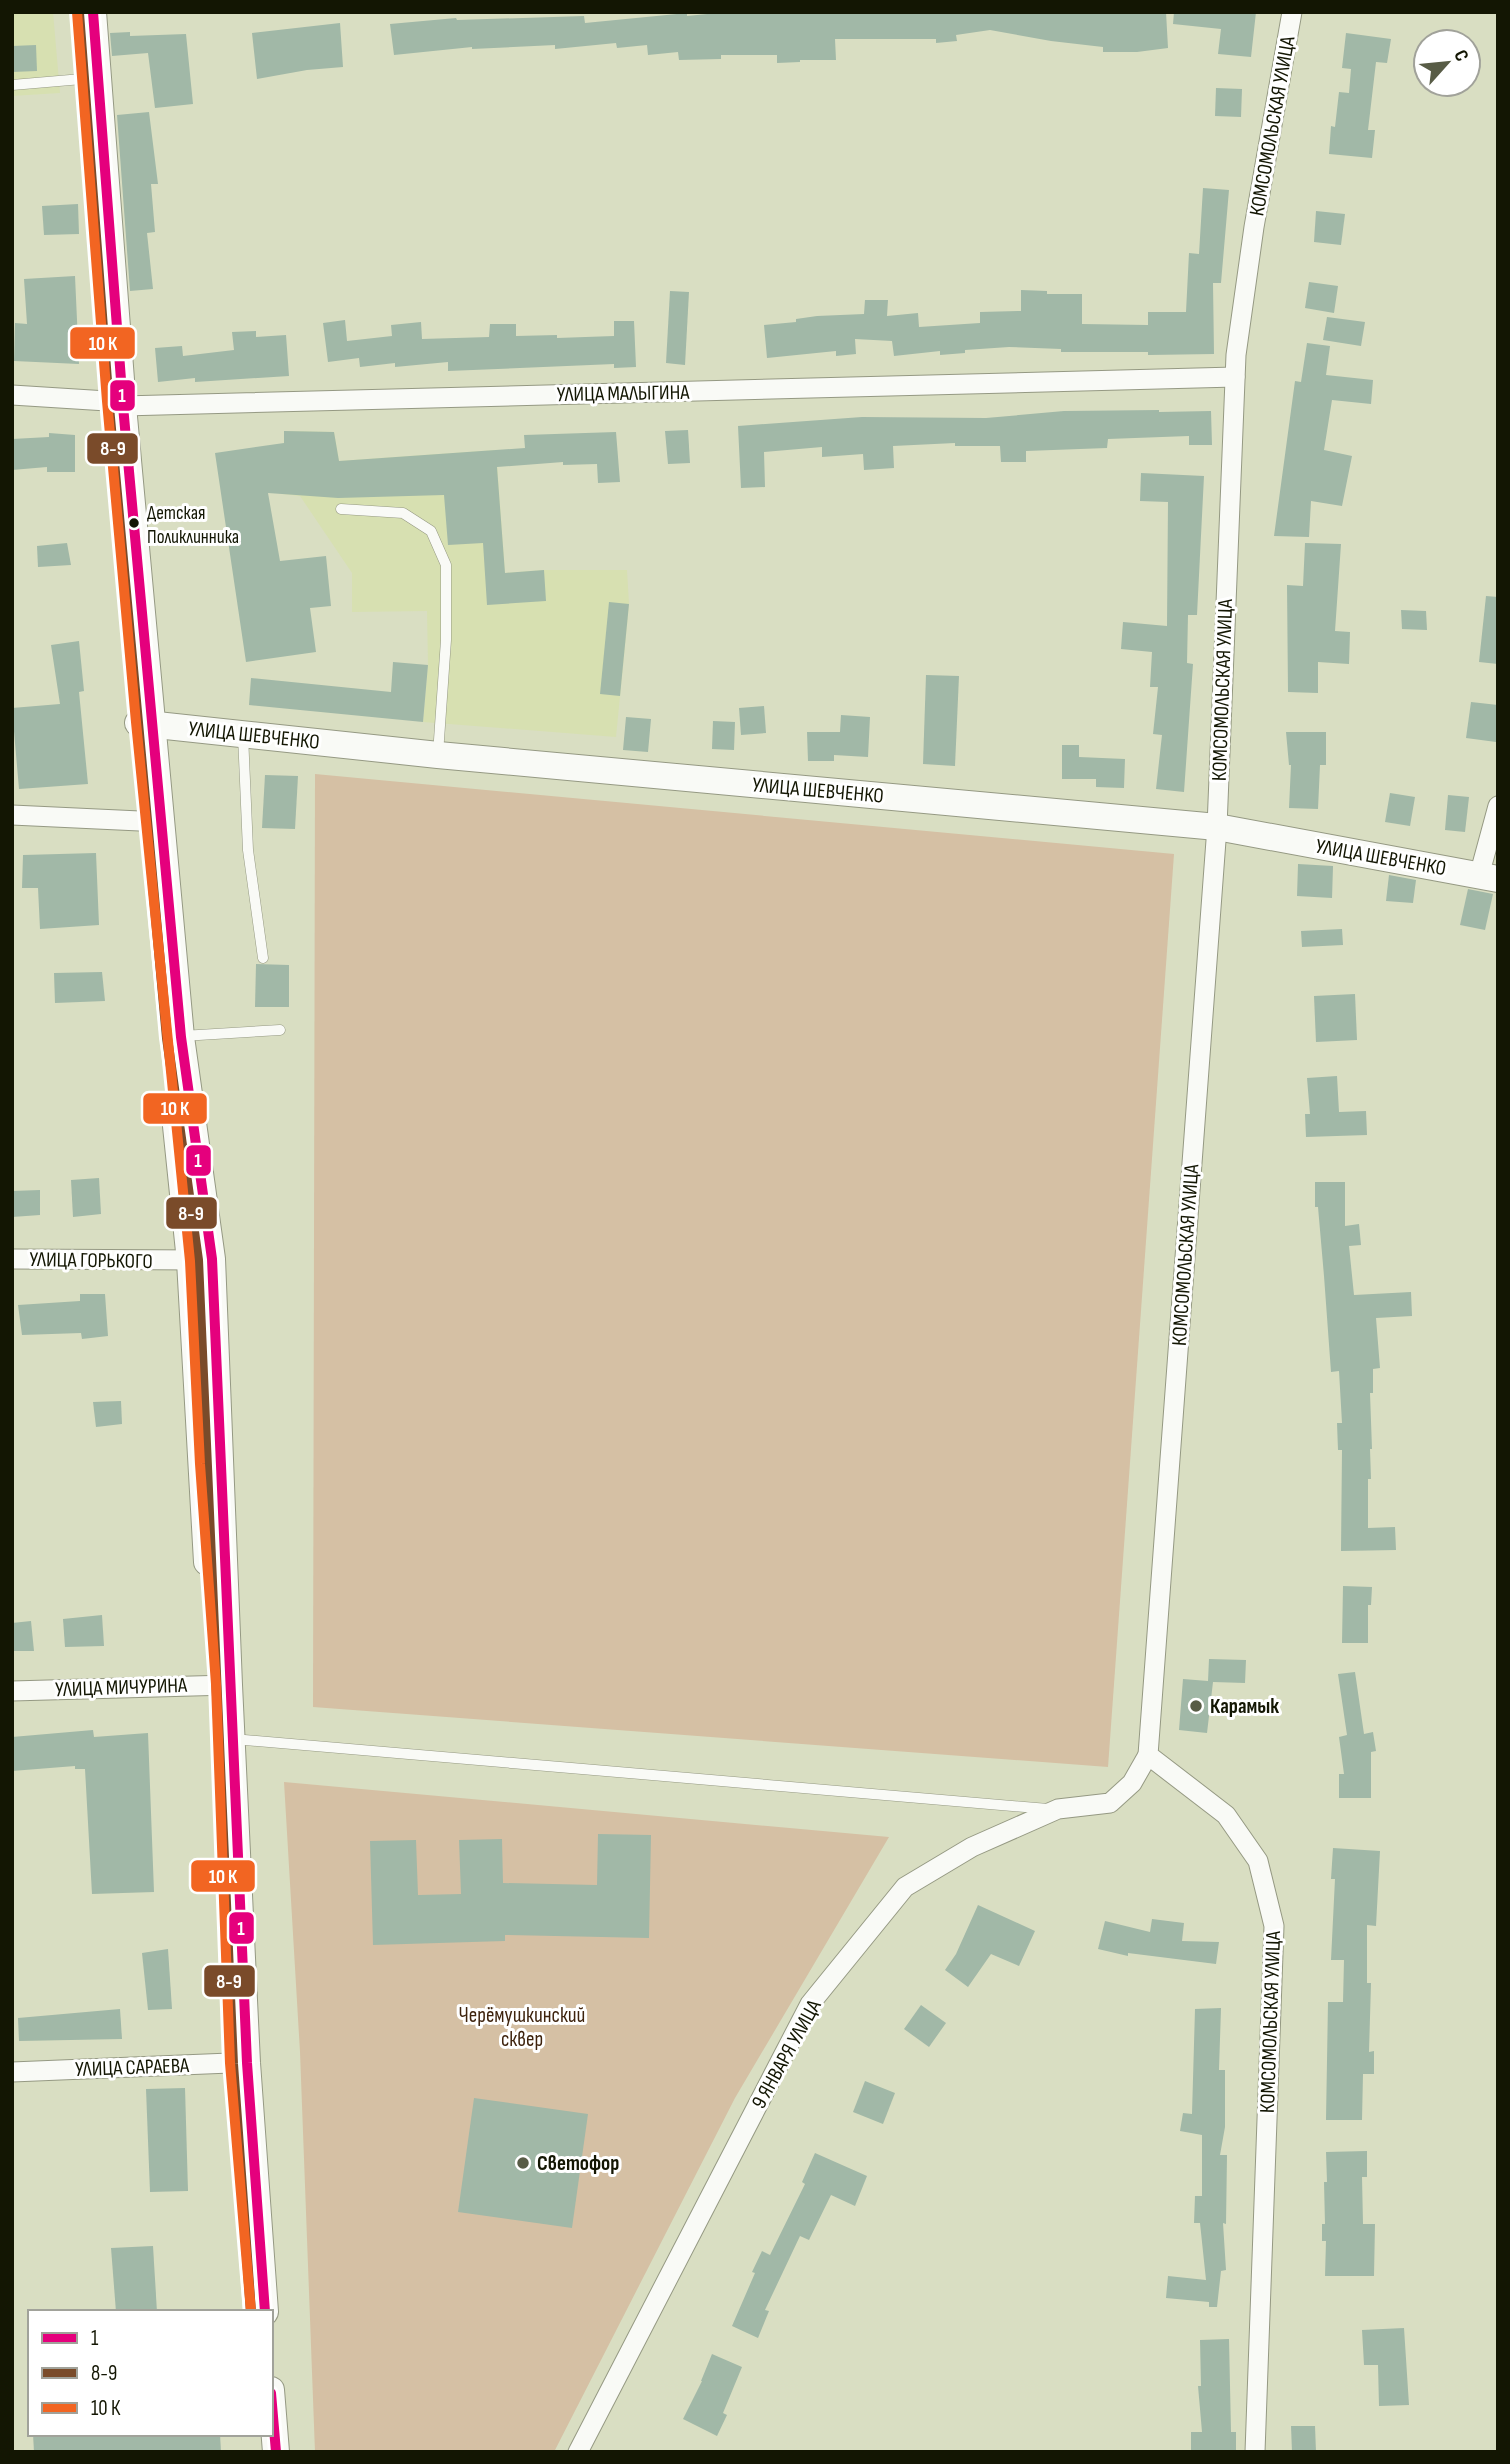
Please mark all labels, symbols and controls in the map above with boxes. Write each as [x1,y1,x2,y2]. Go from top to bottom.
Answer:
north arrow [1412,28,1482,98]
street label: КОМСОМОЛЬСКАЯ УЛИЦА [1244,33,1301,218]
text: С [1448,46,1473,66]
line badge: 10 К [69,326,136,360]
text: 10 К [89,333,118,356]
line badge: 1 [109,379,136,412]
street label: УЛИЦА МАЛЫГИНА [556,380,691,407]
text: 1 [118,385,126,408]
line badge: 8-9 [86,432,139,465]
text: 8-9 [100,438,126,461]
place label: Детская Поликлинника [147,502,239,549]
marker: Детская Поликлинника [127,516,141,530]
street label: КОМСОМОЛЬСКАЯ УЛИЦА [1207,598,1238,781]
street label: УЛИЦА ШЕВЧЕНКО [187,716,321,755]
street label: УЛИЦА ШЕВЧЕНКО [751,772,885,809]
street label: УЛИЦА ШЕВЧЕНКО [1314,834,1448,881]
line badge: 10 К [142,1092,208,1125]
text: 10 К [161,1098,190,1121]
line badge: 1 [185,1144,212,1177]
text: 1 [194,1150,202,1173]
street label: КОМСОМОЛЬСКАЯ УЛИЦА [1167,1162,1204,1347]
line badge: 8-9 [165,1196,218,1230]
text: 8-9 [178,1203,204,1226]
street label: УЛИЦА ГОРЬКОГО [29,1247,153,1274]
street label: УЛИЦА МИЧУРИНА [55,1673,188,1702]
place label: Карамык [1210,1694,1279,1719]
marker: Карамык [1188,1698,1204,1714]
line badge: 10 К [190,1859,256,1893]
text: 10 К [209,1866,238,1889]
line badge: 1 [228,1911,255,1945]
text: 1 [237,1918,245,1941]
street label: КОМСОМОЛЬСКАЯ УЛИЦА [1255,1930,1286,2113]
line badge: 8-9 [203,1964,256,1998]
text: 8-9 [216,1971,242,1994]
street label: 9 ЯНВАРЯ УЛИЦА [746,1995,827,2113]
park label: Черёмушкинский сквер [459,2003,585,2052]
street label: УЛИЦА САРАЕВА [75,2053,191,2082]
place label: Светофор [537,2151,619,2176]
marker: Светофор [515,2155,531,2171]
legend [28,2310,273,2436]
text: 1 [91,2326,99,2351]
text: 8-9 [91,2361,117,2386]
text: 10 К [91,2396,121,2421]

